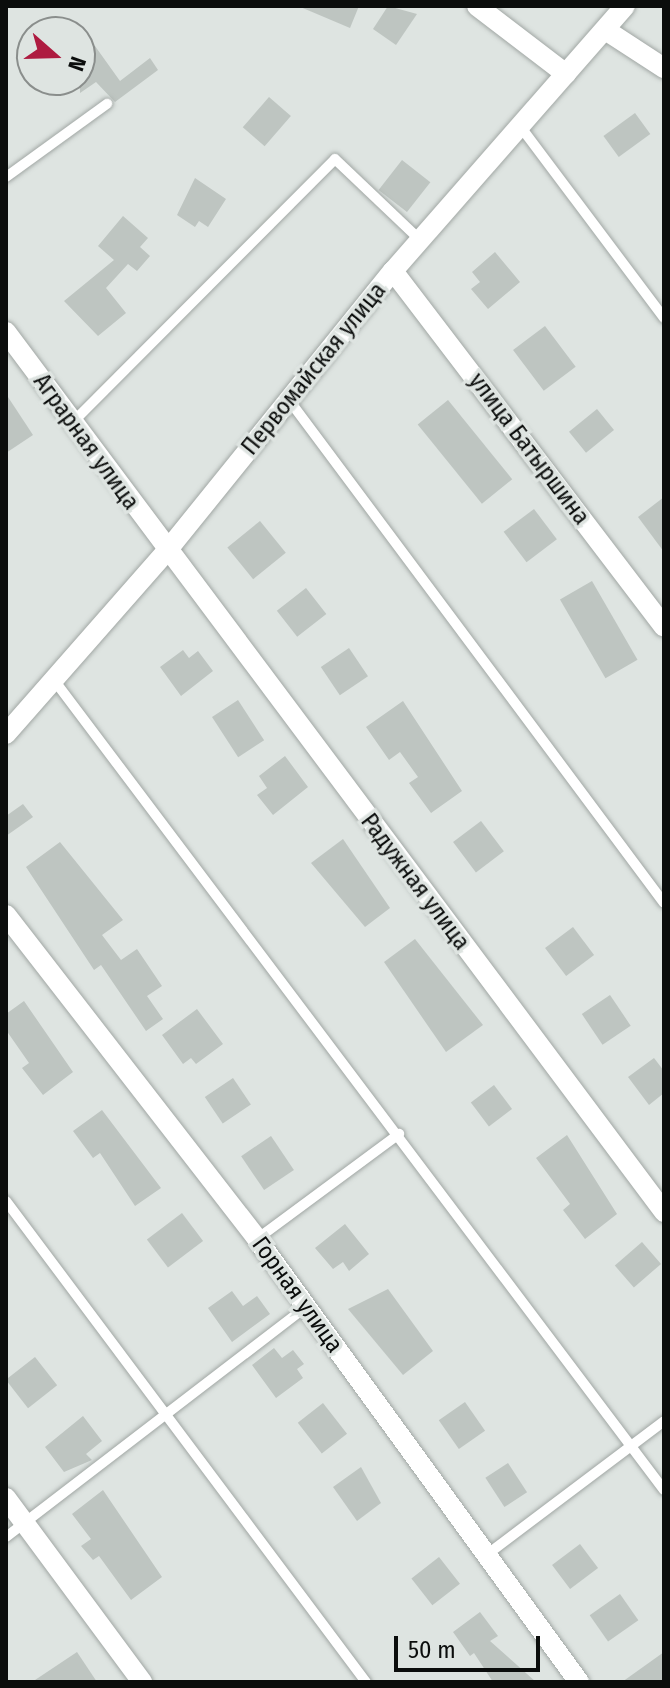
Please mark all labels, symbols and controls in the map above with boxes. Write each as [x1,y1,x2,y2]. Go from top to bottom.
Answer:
north arrow [16,16,96,96]
text: N [62,53,92,75]
street label: Первомайская улица [236,277,392,461]
street label: улица Батыршина [463,367,595,531]
street label: Аграрная улица [27,368,145,516]
street label: Радужная улица [354,808,476,956]
street label: Горная улица [245,1231,349,1359]
scale bar [398,1620,544,1670]
text: 50 m [408,1636,456,1664]

